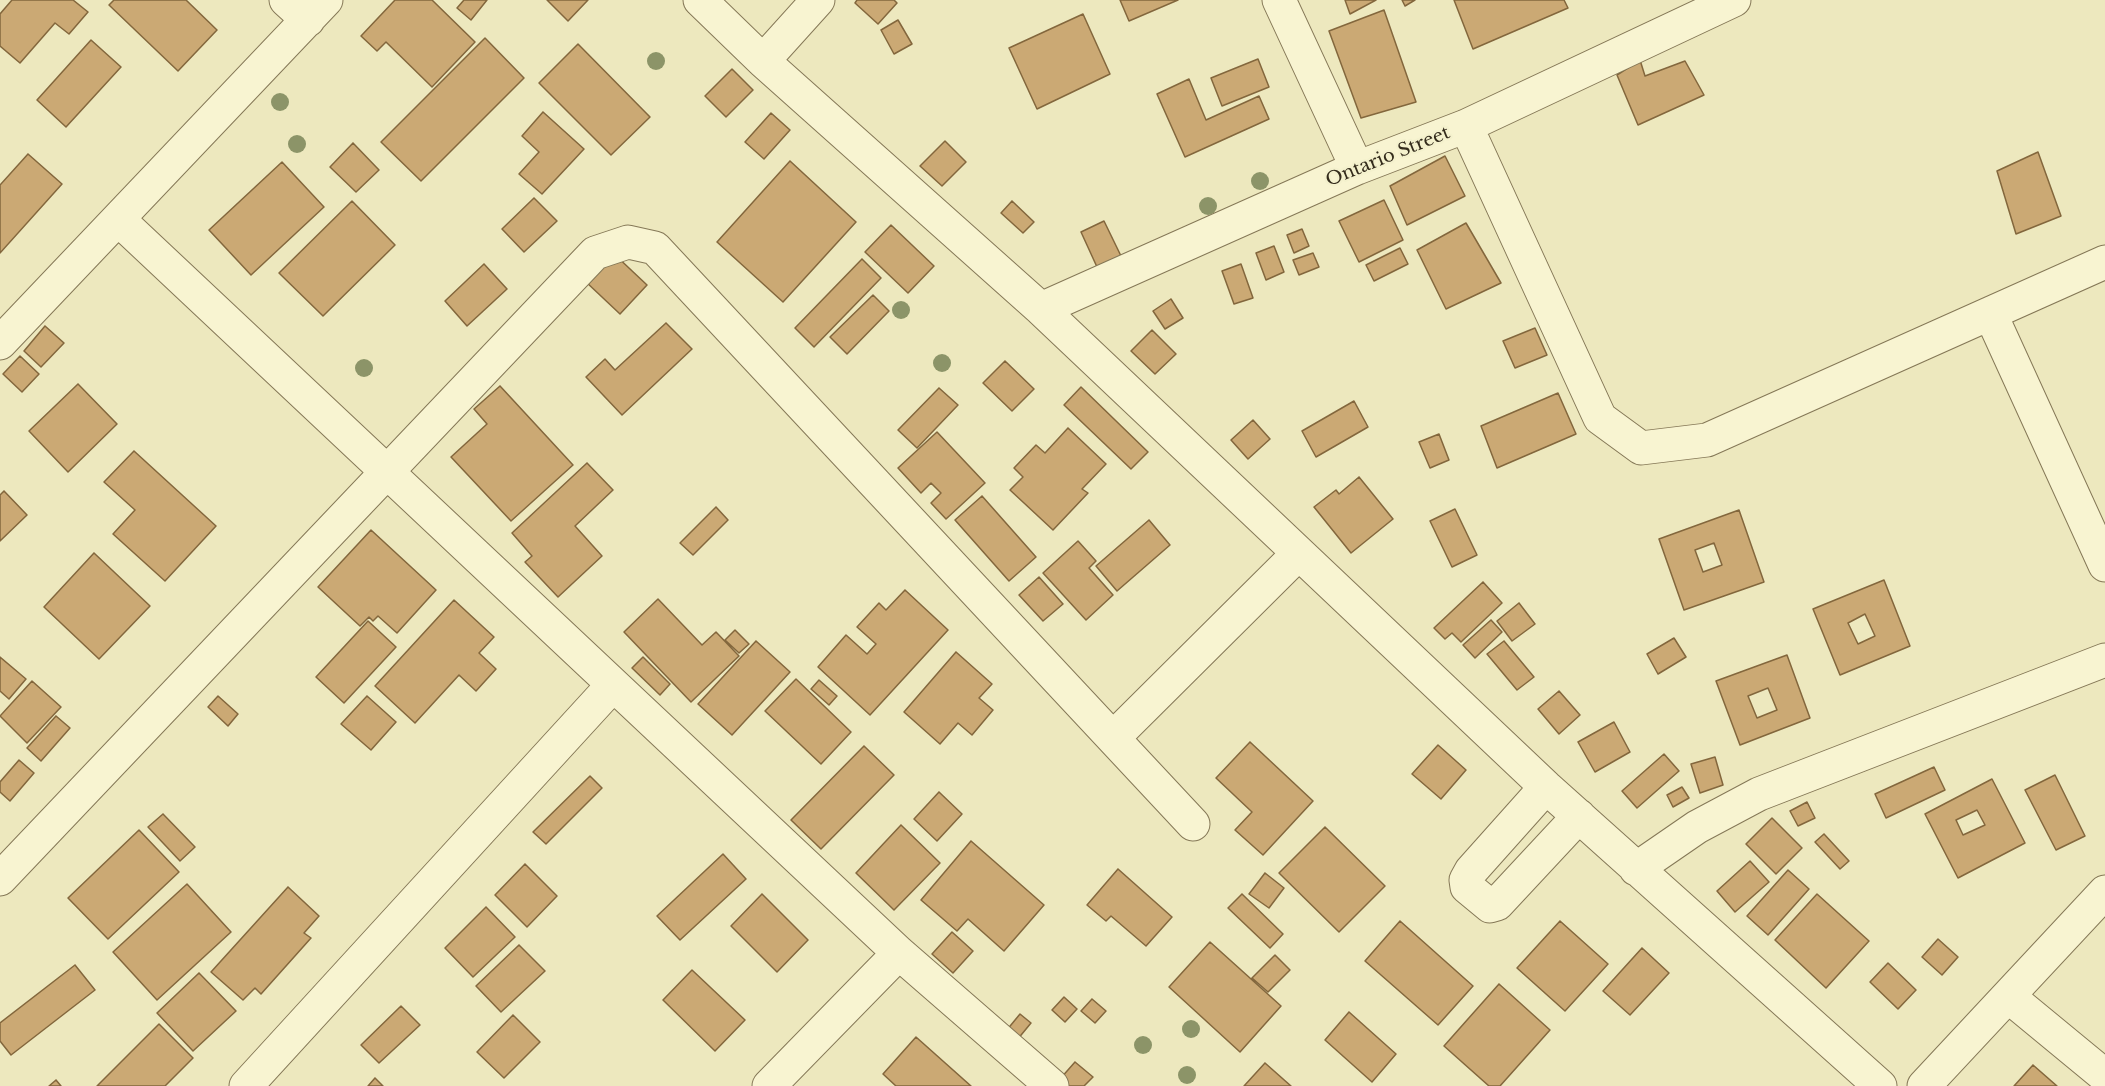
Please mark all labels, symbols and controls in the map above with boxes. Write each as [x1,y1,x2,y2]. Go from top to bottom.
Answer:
street label: Ontario Street [1323,122,1453,192]

